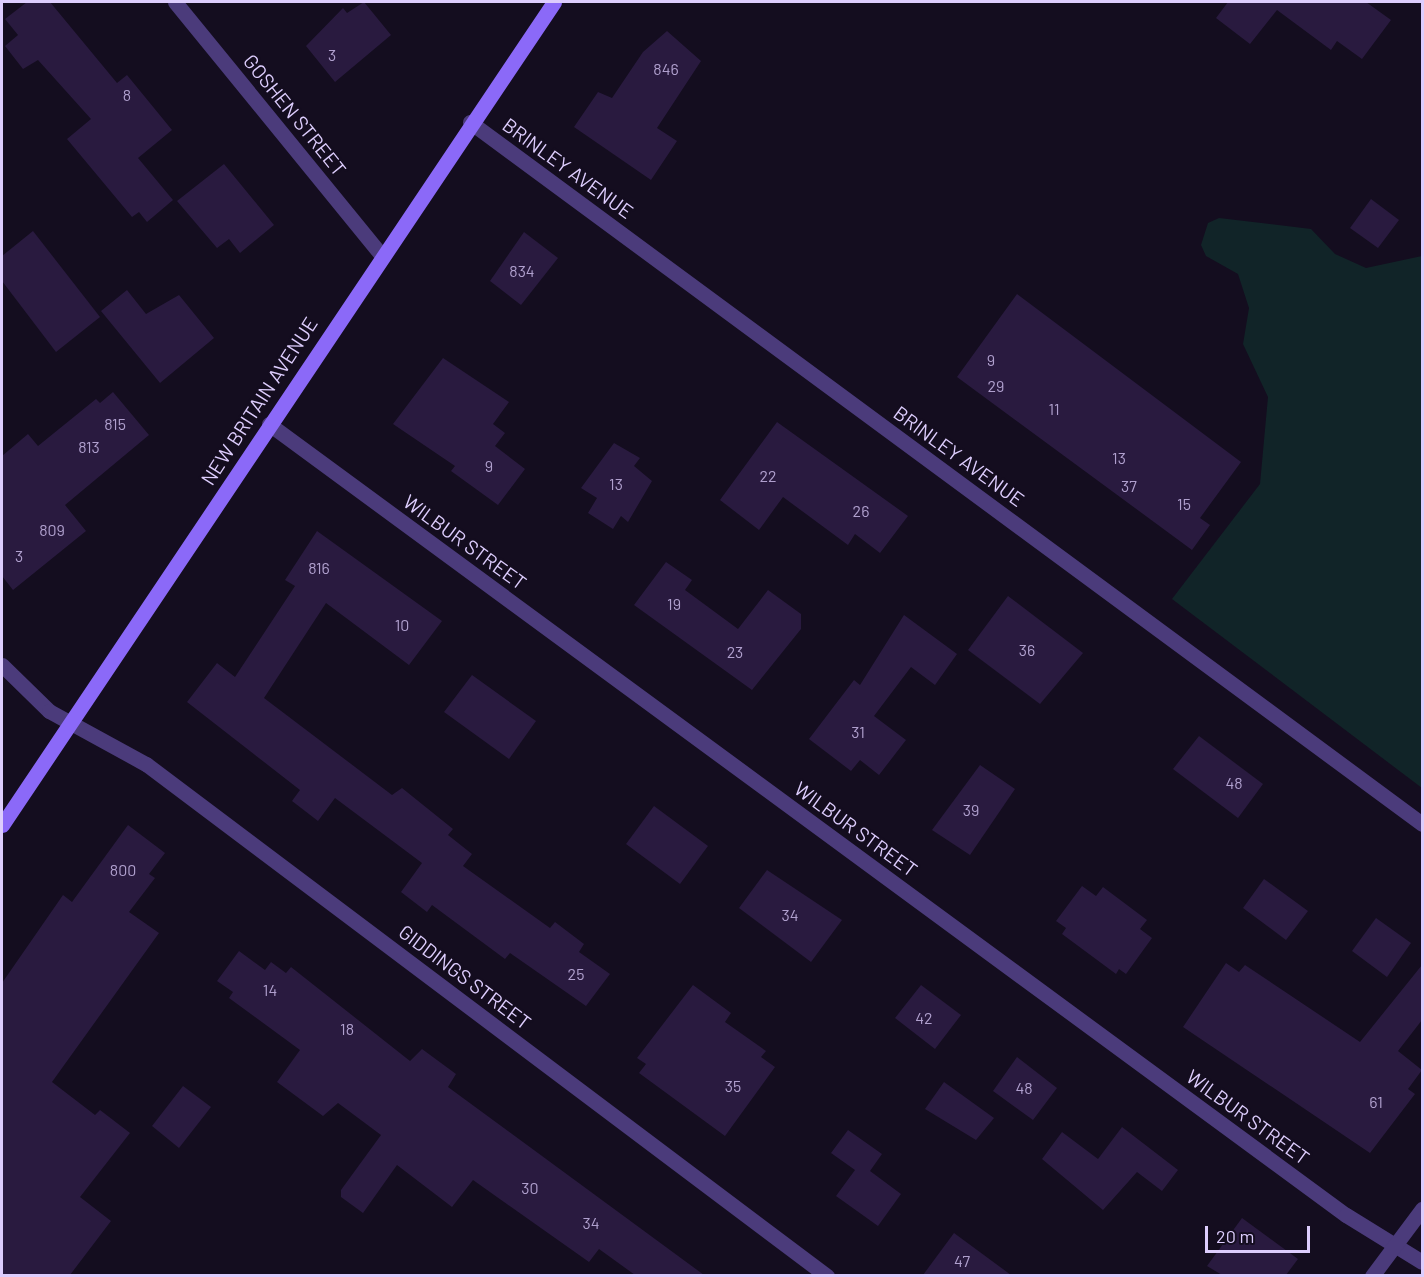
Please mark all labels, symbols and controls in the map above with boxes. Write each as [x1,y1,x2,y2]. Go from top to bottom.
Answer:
house number: 3 [328,45,336,65]
street label: GOSHEN STREET [239,49,351,181]
house number: 846 [653,59,679,79]
house number: 8 [123,85,131,105]
street label: BRINLEY AVENUE [498,113,638,223]
house number: 834 [509,261,535,281]
street label: NEW BRITAIN AVENUE [196,312,322,490]
house number: 9 [987,350,995,370]
house number: 29 [988,376,1004,396]
house number: 11 [1048,399,1060,419]
street label: BRINLEY AVENUE [889,401,1029,511]
house number: 815 [104,414,126,434]
house number: 813 [78,437,100,457]
house number: 13 [1112,448,1126,468]
house number: 9 [485,456,493,476]
house number: 22 [759,466,777,486]
house number: 13 [609,474,623,494]
house number: 37 [1121,476,1137,496]
street label: WILBUR STREET [399,489,531,595]
house number: 15 [1177,494,1191,514]
house number: 26 [853,501,869,521]
house number: 809 [39,520,65,540]
house number: 3 [15,546,23,566]
house number: 816 [308,558,330,578]
house number: 19 [667,594,681,614]
house number: 10 [395,615,409,635]
house number: 36 [1019,640,1035,660]
house number: 23 [727,642,743,662]
house number: 31 [851,722,865,742]
house number: 48 [1225,773,1243,793]
street label: WILBUR STREET [790,776,922,882]
house number: 39 [963,800,979,820]
house number: 800 [110,860,136,880]
house number: 34 [781,905,799,925]
street label: GIDDINGS STREET [394,919,536,1035]
house number: 25 [568,964,584,984]
house number: 14 [263,980,277,1000]
house number: 42 [915,1008,933,1028]
house number: 18 [340,1019,354,1039]
street label: WILBUR STREET [1182,1064,1314,1170]
house number: 35 [725,1076,741,1096]
house number: 48 [1015,1078,1033,1098]
house number: 61 [1369,1092,1383,1112]
house number: 30 [521,1178,539,1198]
house number: 34 [582,1213,600,1233]
scale bar [1208,1214,1313,1252]
text: 20 m [1216,1225,1254,1247]
house number: 47 [954,1251,970,1271]

